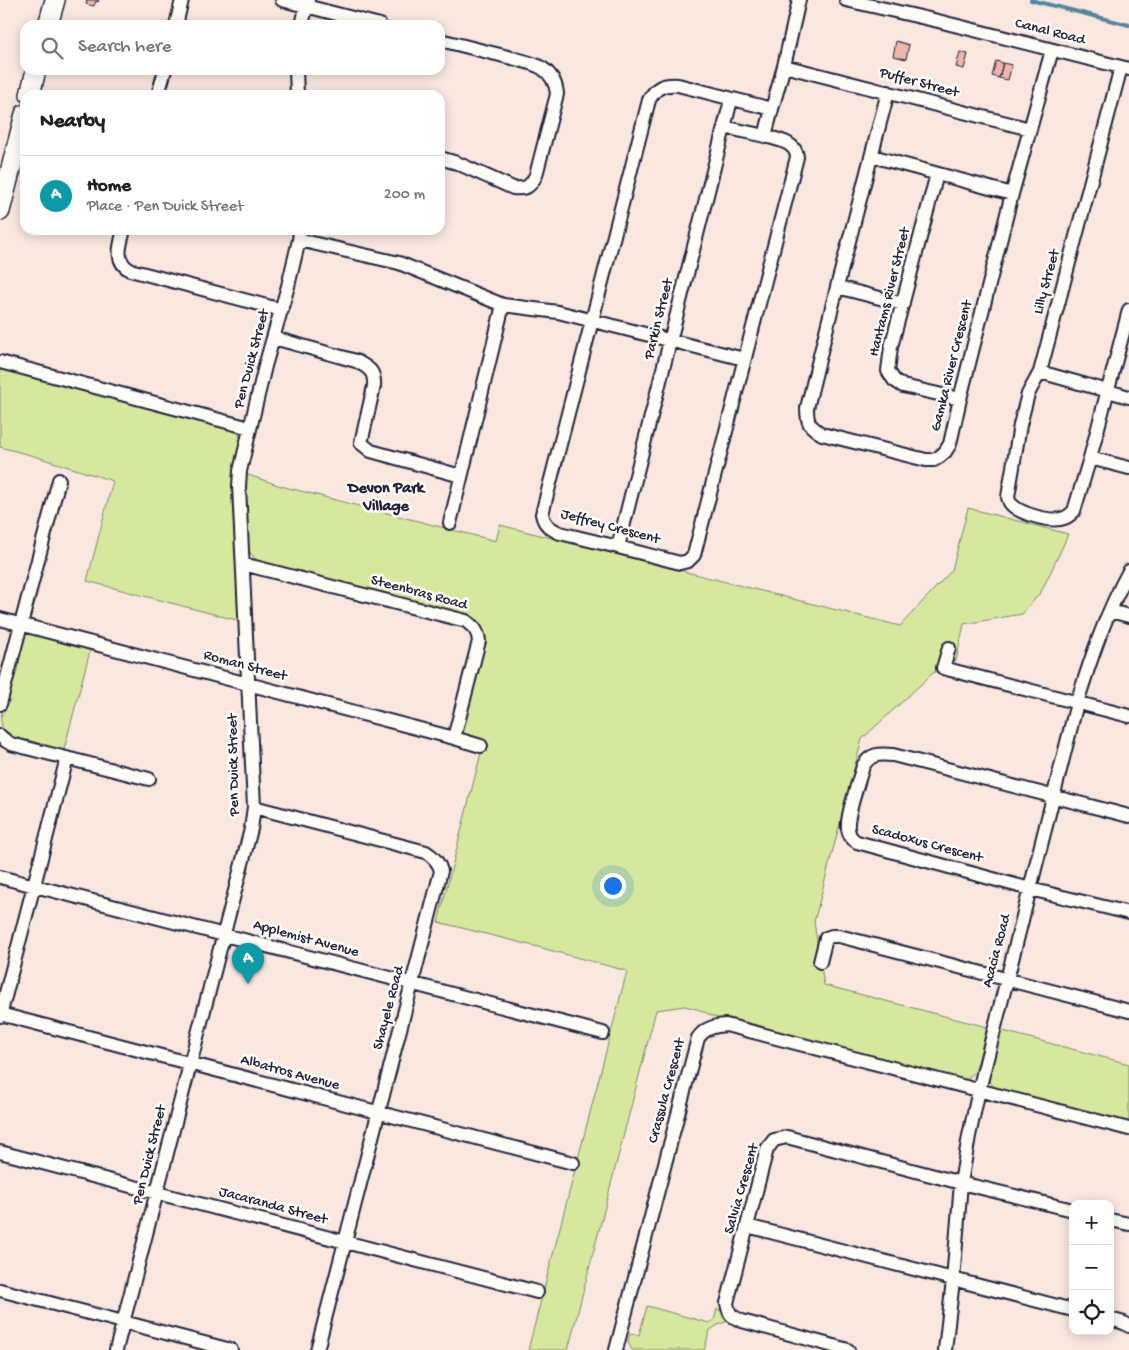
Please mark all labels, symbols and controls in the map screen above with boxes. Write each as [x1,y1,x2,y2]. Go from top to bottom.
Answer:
street label: Canal Road [1013,15,1088,50]
search box [20,20,445,75]
icon: search [38,34,66,62]
text: Search here [78,36,172,59]
street label: Puffer Street [877,64,962,103]
text: Nearby [40,110,105,135]
text: Home [87,175,131,198]
text: A [51,186,61,205]
text: 200 m [384,186,425,205]
text: Place · Pen Duick Street [87,198,243,217]
street label: Hantams River Street [865,224,915,358]
street label: Lilly Street [1030,246,1065,316]
street label: Parkin Street [640,275,678,362]
street label: Gamka River Crescent [927,297,977,433]
street label: Pen Duick Street [230,306,274,412]
district label: Devon Park Village [346,480,426,517]
street label: Jeffrey Crescent [559,505,663,549]
street label: Steenbras Road [369,571,470,615]
street label: Roman Street [201,646,290,686]
street label: Pen Duick Street [224,712,244,817]
street label: Scadoxus Crescent [870,821,986,868]
your location [600,873,626,899]
street label: Acacia Road [979,911,1016,990]
street label: Applemist Avenue [251,916,361,962]
pin: A [232,943,264,984]
street label: Shayele Road [369,963,409,1052]
street label: Crassula Crescent [644,1035,690,1145]
street label: Albatros Avenue [238,1051,342,1095]
street label: Pen Duick Street [129,1101,172,1208]
street label: Salvia Crescent [721,1140,764,1236]
street label: Jacaranda Street [217,1183,331,1230]
map controls [1069,1200,1114,1335]
button: + [1069,1200,1114,1245]
button: − [1069,1245,1114,1290]
button: locate [1069,1290,1114,1335]

